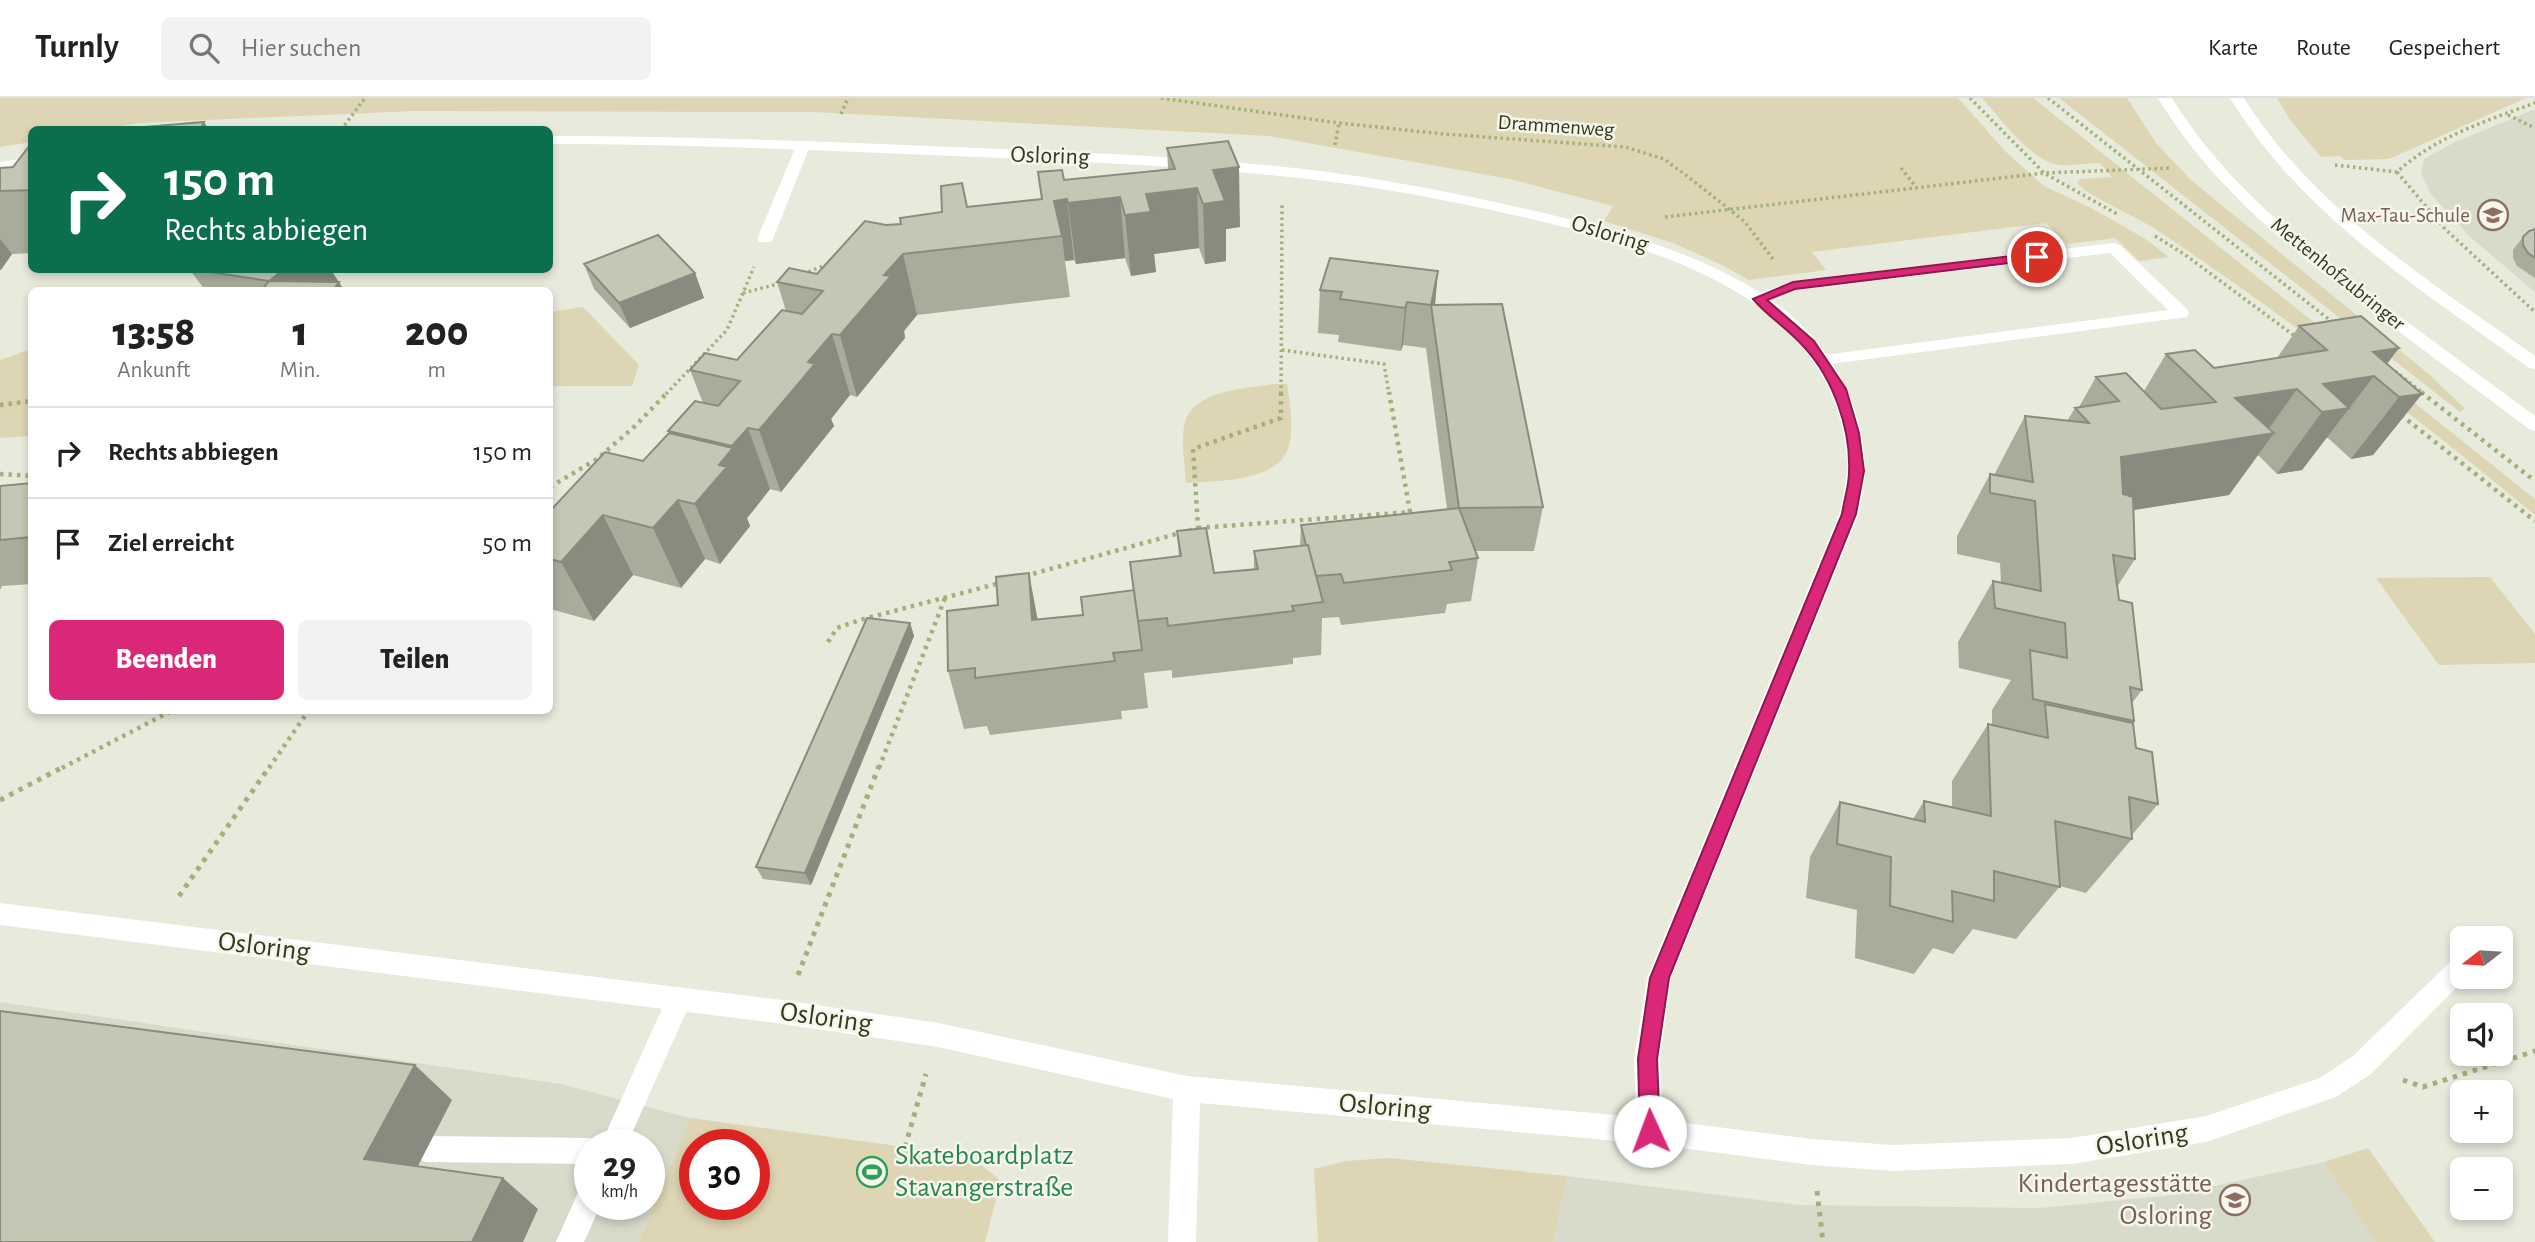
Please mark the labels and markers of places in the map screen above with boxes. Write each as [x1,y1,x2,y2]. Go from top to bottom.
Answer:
school or university icon: Max-Tau-Schule [2476,198,2510,232]
place label: Max-Tau-Schule [2341,205,2470,226]
pin [2007,227,2067,287]
place label: Skateboardplatz Stavangerstraße [895,1142,1073,1202]
sports icon: Skateboardplatz Stavangerstraße [855,1155,889,1189]
place label: Kindertagesstätte Osloring [2018,1170,2212,1230]
school or university icon: Kindertagesstätte Osloring [2218,1183,2252,1217]

